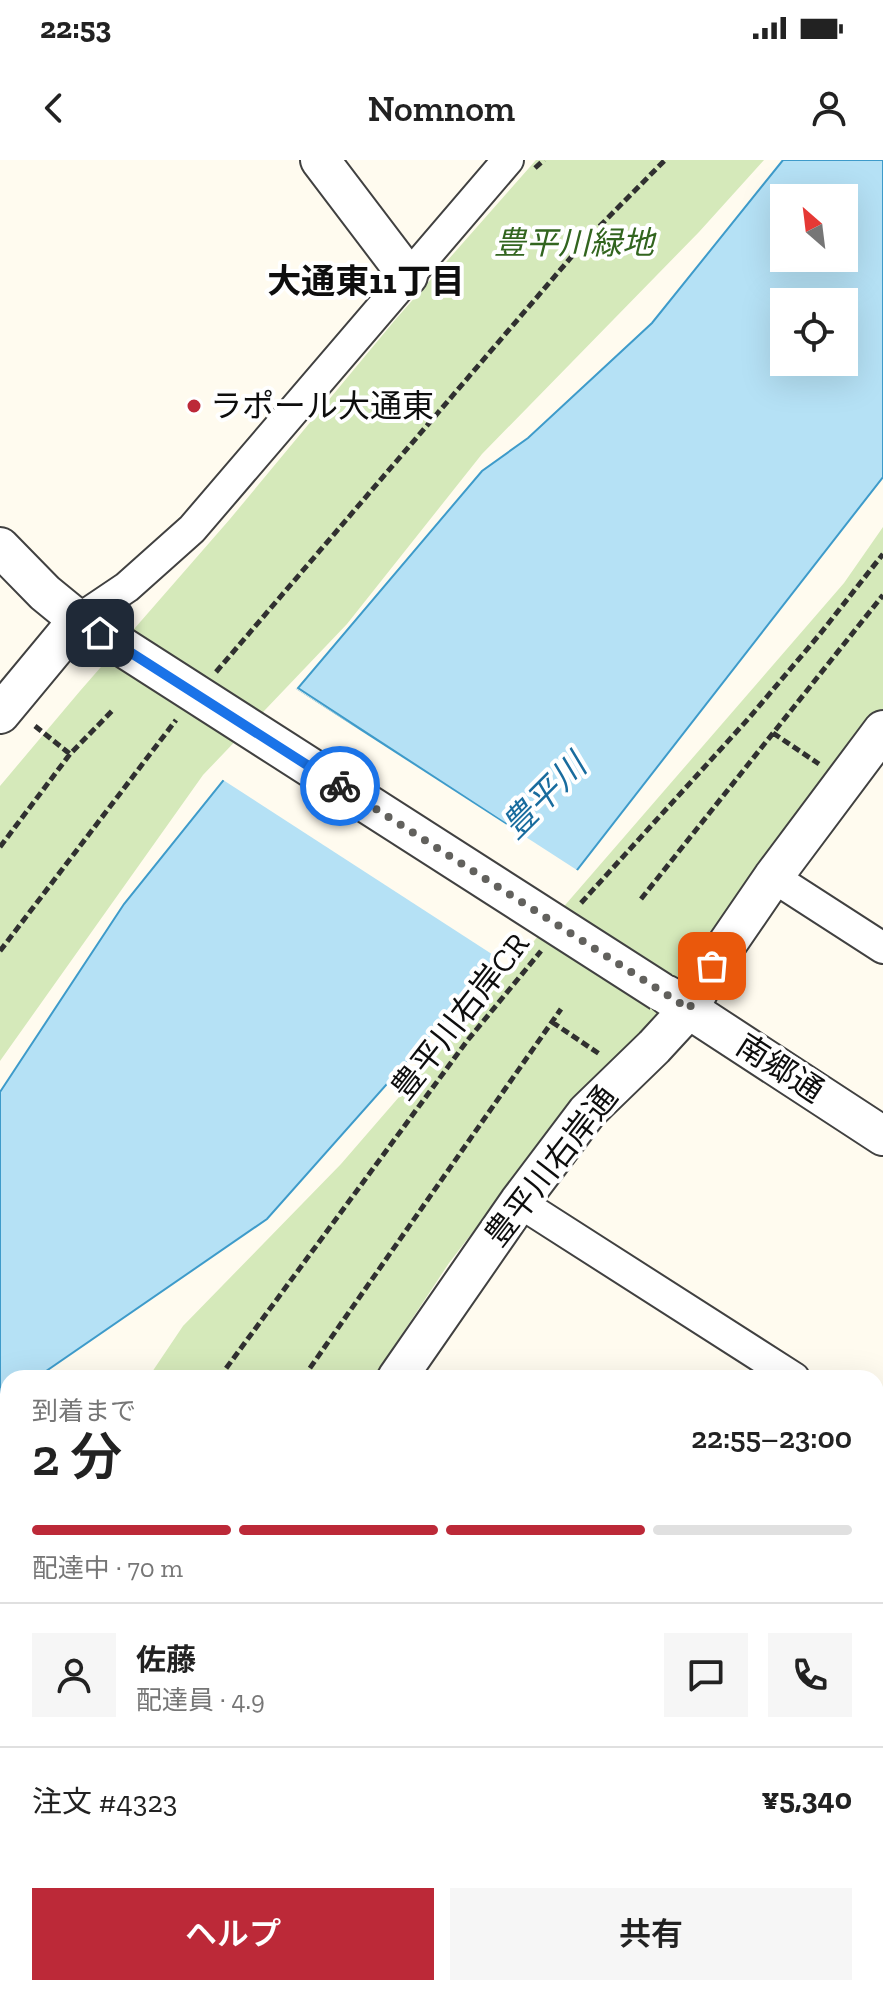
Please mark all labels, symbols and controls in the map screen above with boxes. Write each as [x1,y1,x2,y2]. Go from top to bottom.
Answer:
text: 22:53 [40,10,111,46]
icon: back [32,86,76,130]
icon: person [807,86,851,130]
text: Nomnom [368,87,515,130]
north arrow [770,184,858,272]
map controls [770,184,858,376]
park label: 豊平川緑地 [494,224,657,262]
district label: 大通東11丁目 [267,261,465,302]
button: locate [770,288,858,376]
place label: ラポール大通東 [210,387,434,425]
marker: ラポール大通東 [185,397,203,415]
pin [66,599,134,667]
icon: home [78,611,122,655]
water label: 豊平川 [493,743,597,847]
courier [300,746,380,826]
icon: bike [318,764,362,808]
street label: 豊平川右岸CR [383,925,537,1107]
pin [678,932,746,1000]
icon: bag [690,944,734,988]
street label: 南郷通 [729,1026,831,1110]
street label: 豊平川右岸通 [477,1079,625,1253]
text: 到着まで [32,1395,136,1427]
text: 22:55–23:00 [691,1420,852,1456]
text: 2 分 [32,1426,122,1488]
text: 配達中 · 70 m [32,1552,183,1584]
button: person [32,1633,116,1717]
button: chat [664,1633,748,1717]
button: phone [768,1633,852,1717]
text: 佐藤 [136,1642,196,1678]
text: 配達員 · 4.9 [136,1684,265,1716]
text: ¥5,340 [761,1781,852,1817]
text: 注文 #4323 [32,1784,178,1820]
button: ヘルプ [32,1888,434,1980]
button: 共有 [450,1888,852,1980]

